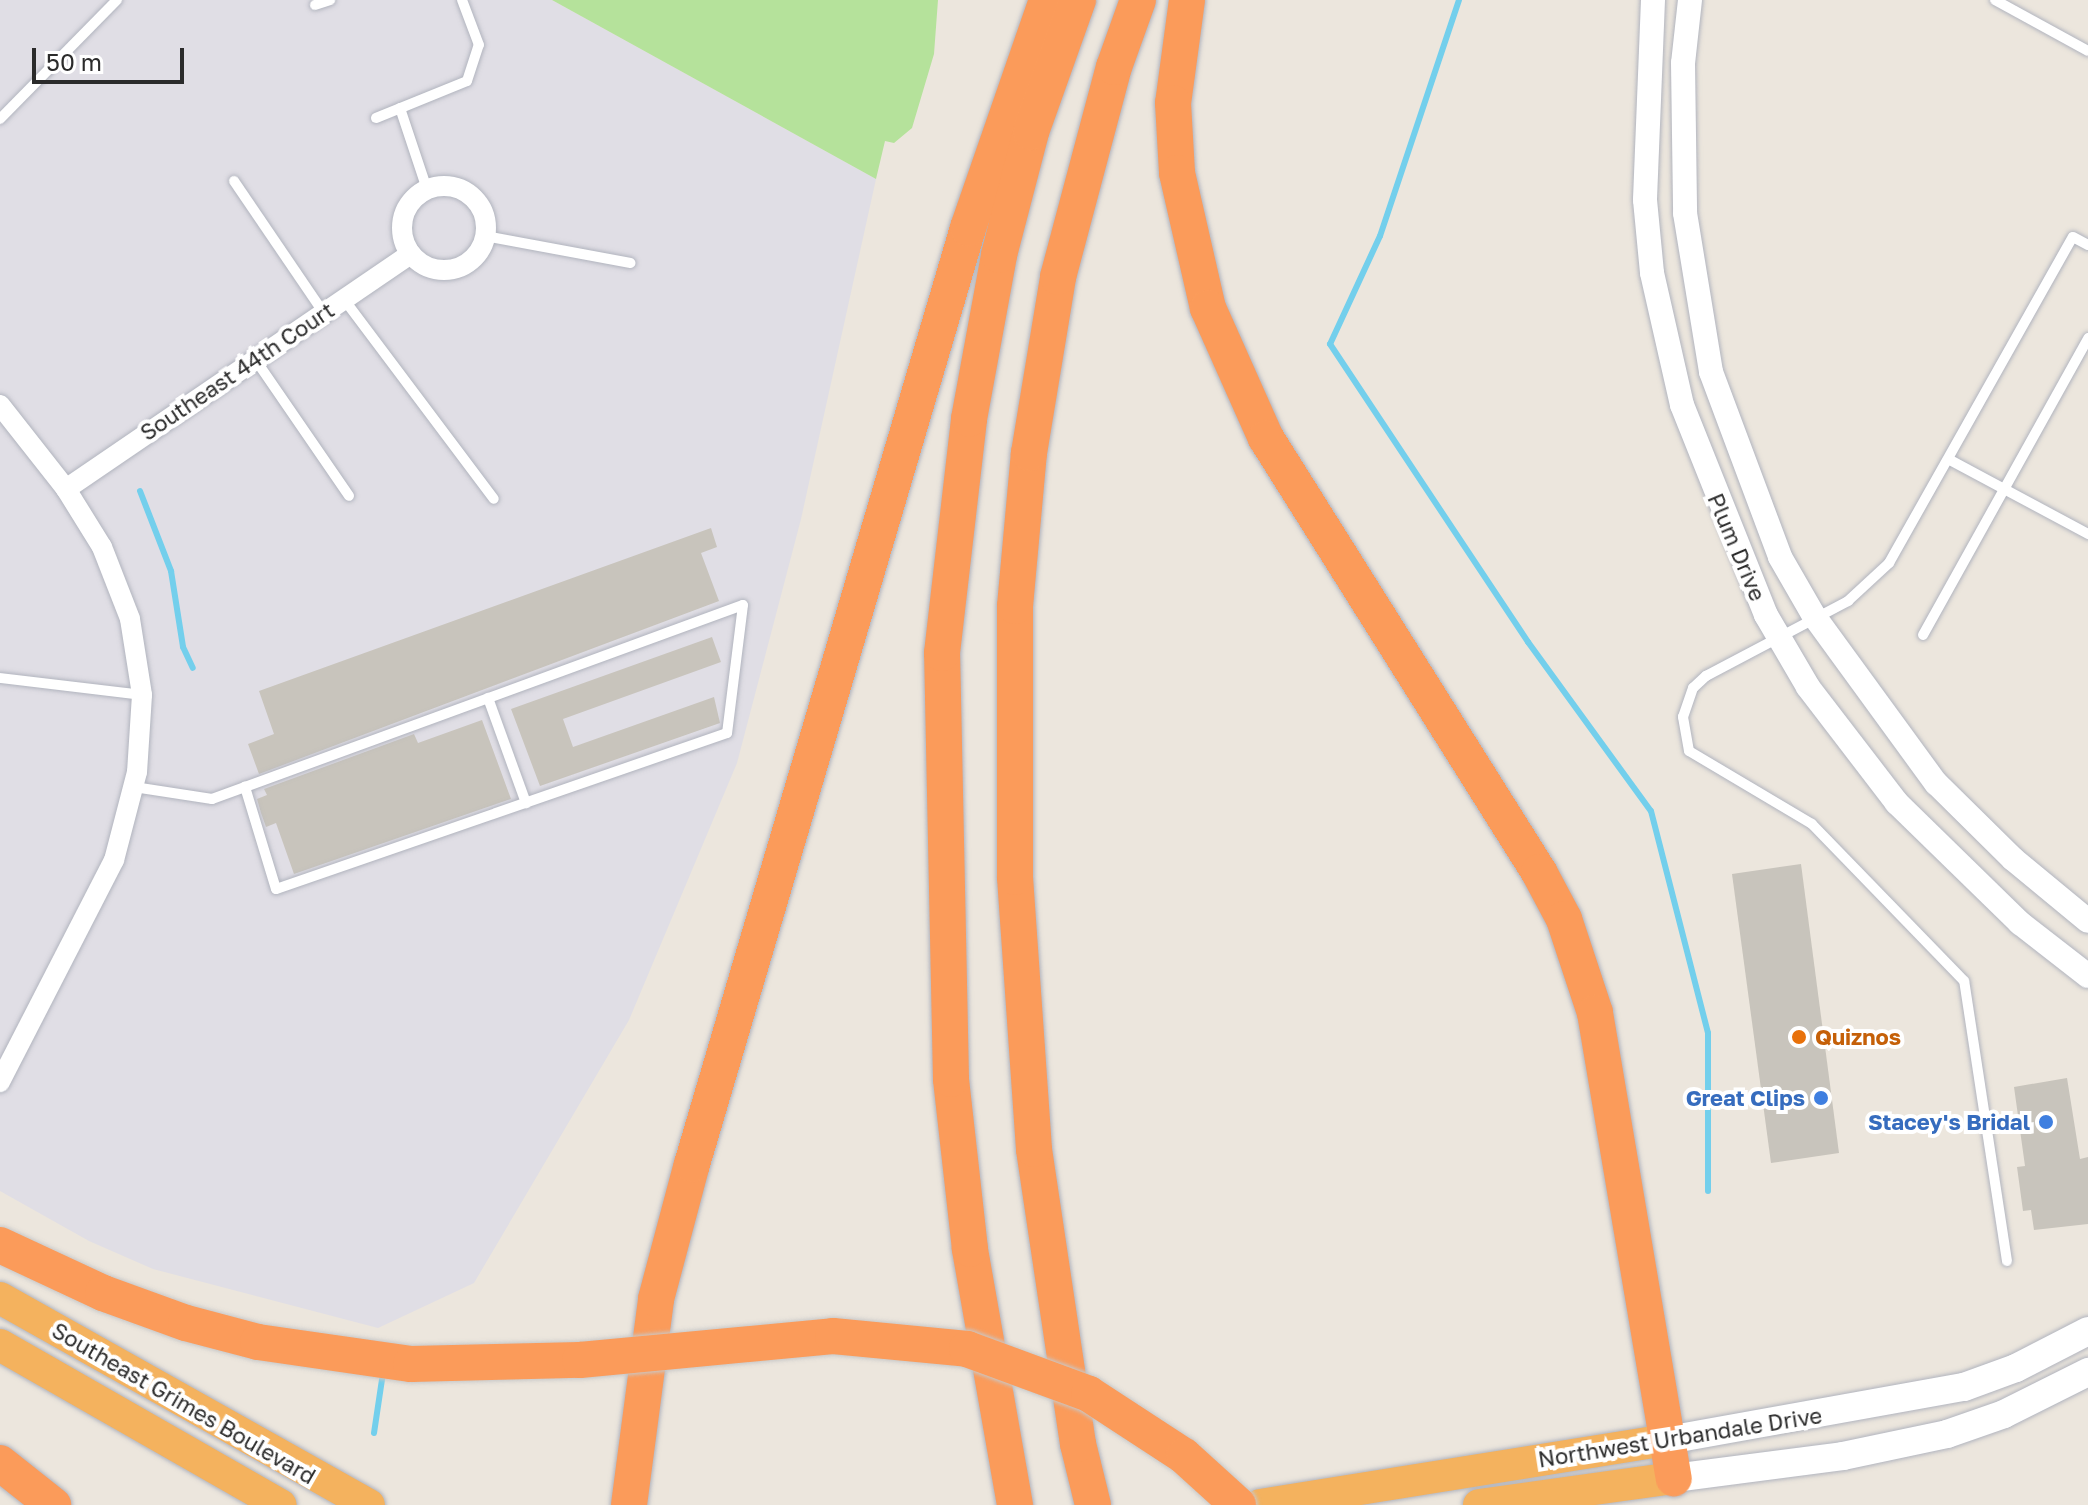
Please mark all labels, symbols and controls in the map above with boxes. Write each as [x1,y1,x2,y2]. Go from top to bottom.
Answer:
scale bar [36,32,188,82]
text: 50 m [46,47,102,76]
street label: Southeast 44th Court [135,296,339,446]
street label: Plum Drive [1703,489,1771,605]
place label: Quiznos [1815,1024,1901,1050]
marker: Quiznos [1790,1028,1808,1046]
place label: Great Clips [1686,1085,1805,1111]
marker: Great Clips [1812,1089,1830,1107]
place label: Stacey's Bridal [1868,1109,2030,1135]
marker: Stacey's Bridal [2037,1113,2055,1131]
street label: Southeast Grimes Boulevard [48,1317,320,1489]
street label: Northwest Urbandale Drive [1536,1402,1824,1472]

